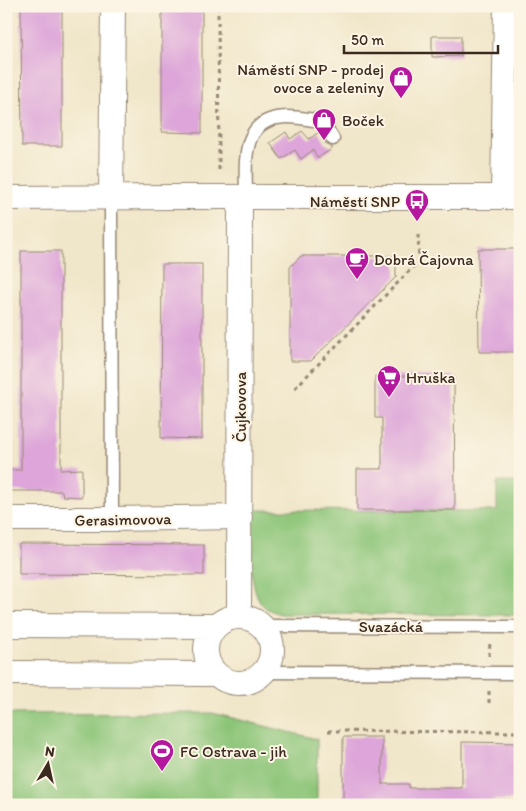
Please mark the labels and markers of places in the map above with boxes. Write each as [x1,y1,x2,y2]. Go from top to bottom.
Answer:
place label: Náměstí SNP - prodej ovoce a zeleniny [237,60,384,97]
shop icon: Náměstí SNP - prodej ovoce a zeleniny [388,65,414,99]
shop icon: Boček [311,107,337,141]
place label: Boček [342,111,385,130]
bus stop icon: Náměstí SNP [404,188,430,222]
place label: Náměstí SNP [310,192,400,211]
cafe icon: Dobrá Čajovna [344,246,370,280]
place label: Dobrá Čajovna [374,250,474,269]
supermarket icon: Hruška [376,364,402,398]
place label: Hruška [406,368,456,387]
sports icon: FC Ostrava - jih [149,738,175,772]
place label: FC Ostrava - jih [180,742,287,761]

